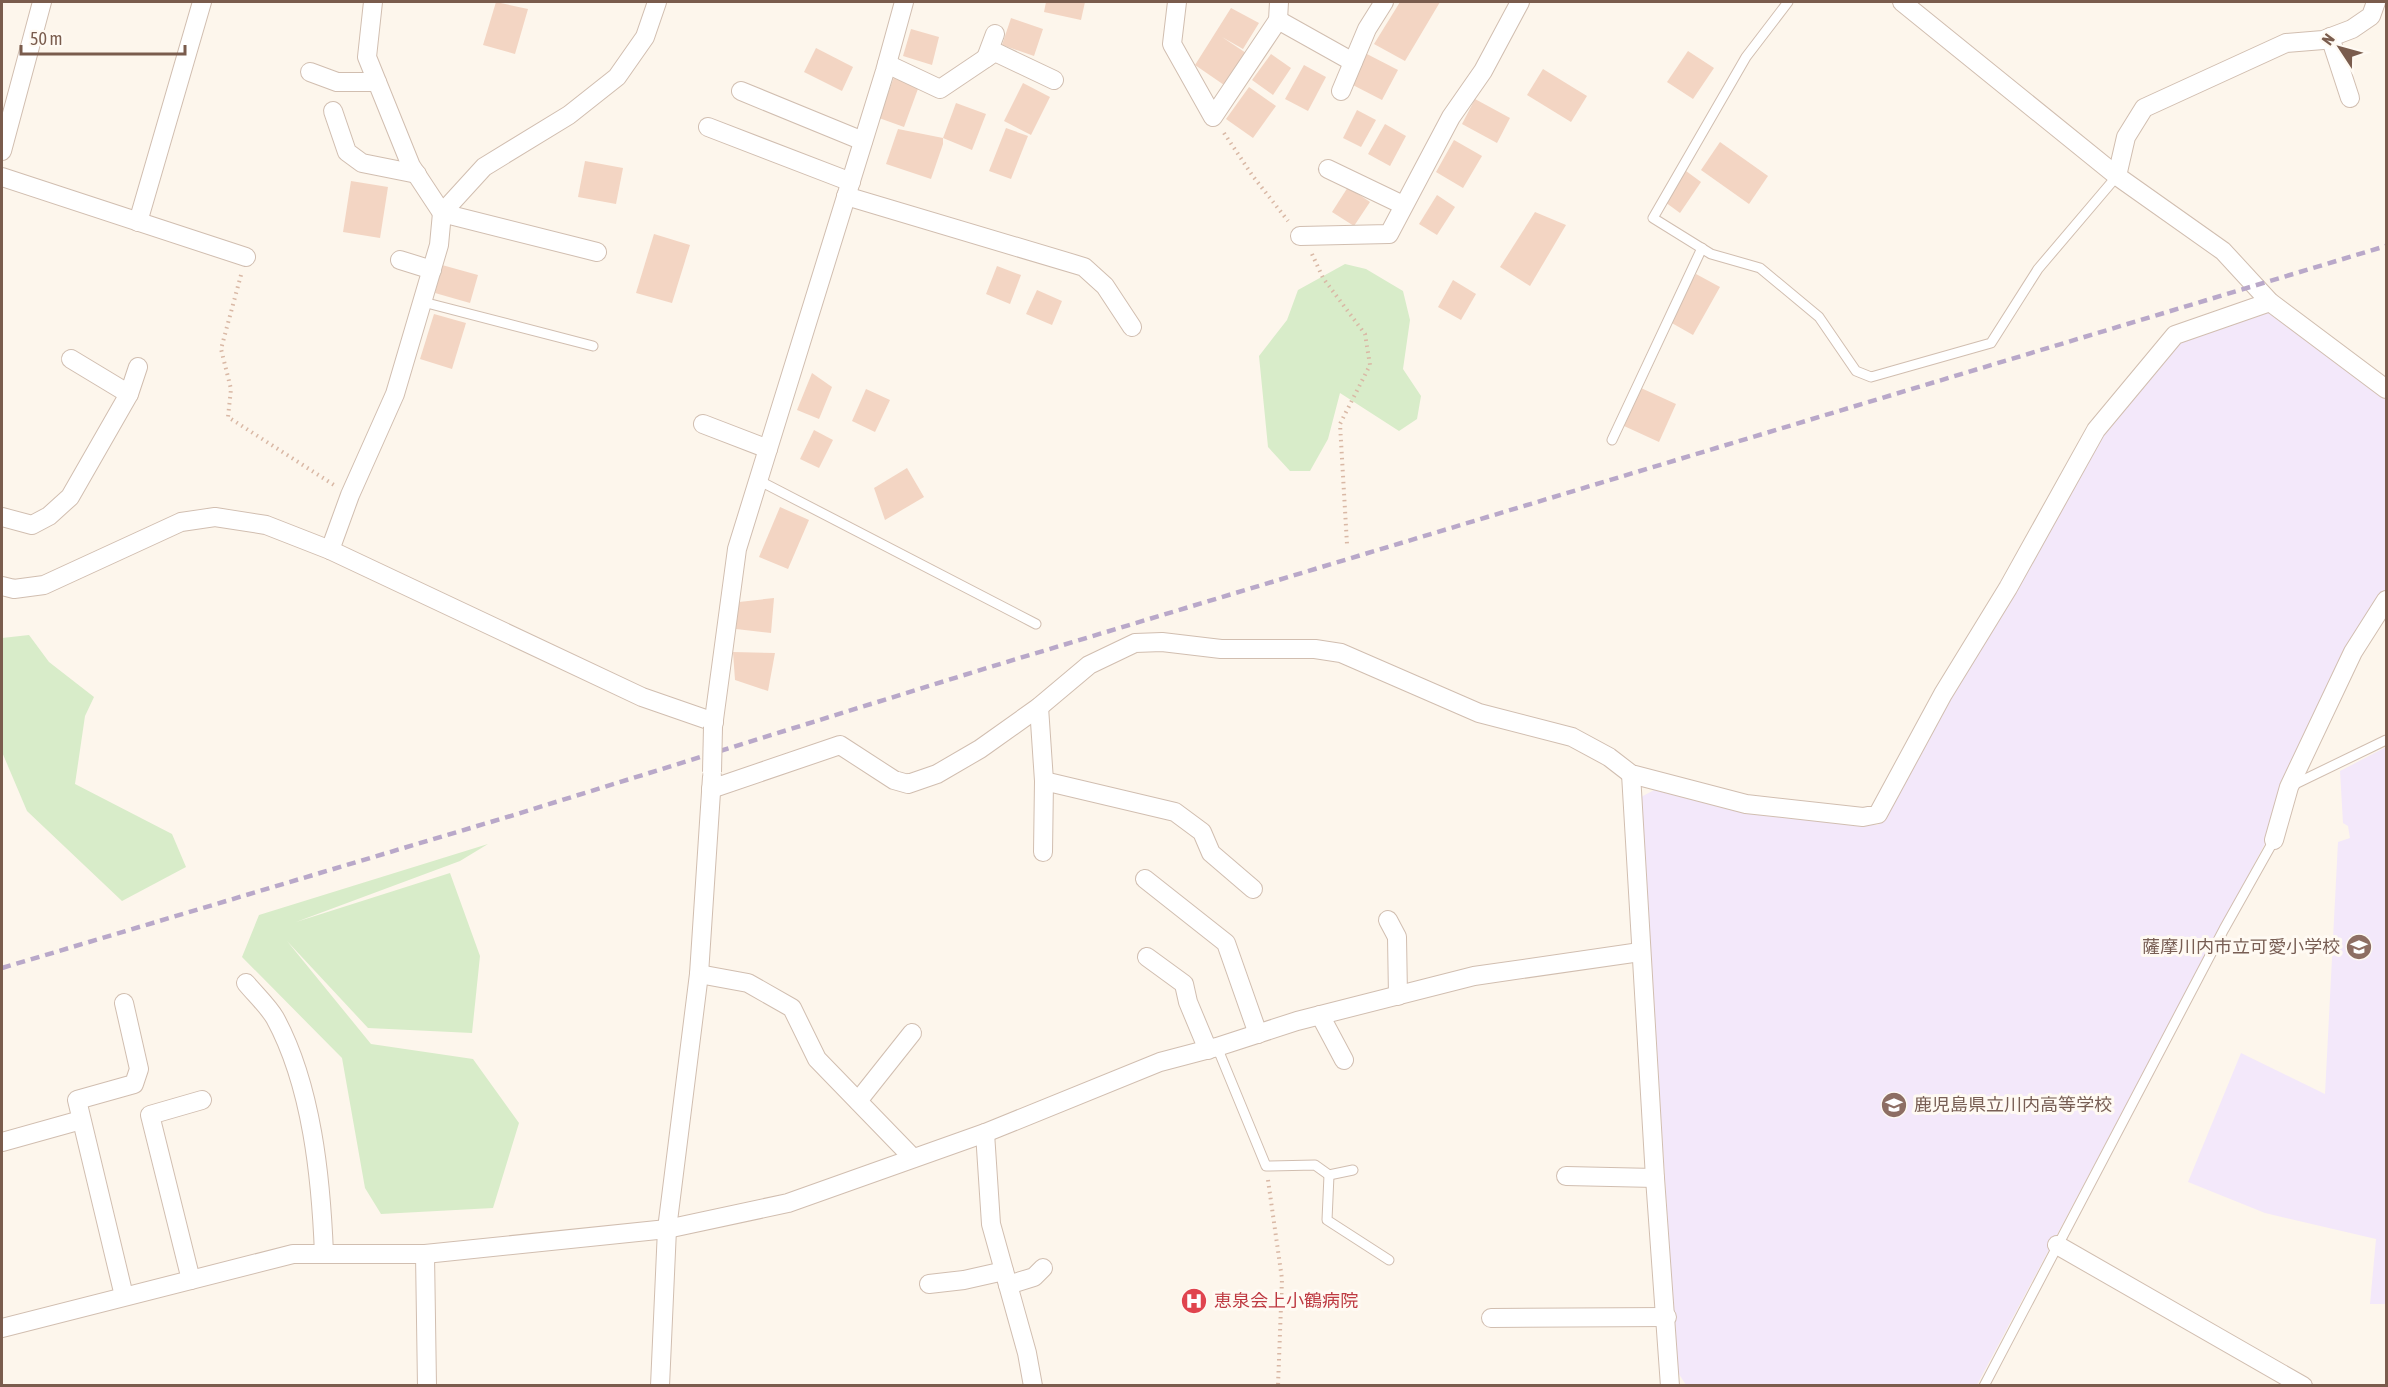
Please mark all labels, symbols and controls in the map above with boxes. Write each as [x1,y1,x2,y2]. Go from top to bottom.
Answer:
scale bar [21,18,184,56]
north arrow [2310,18,2370,78]
text: 50 m [30,28,62,49]
text: N [2318,30,2338,48]
school or university icon: 薩摩川内市立可愛小学校 [2344,932,2374,962]
place label: 薩摩川内市立可愛小学校 [2142,936,2340,957]
school or university icon: 鹿児島県立川内高等学校 [1879,1090,1909,1120]
place label: 鹿児島県立川内高等学校 [1914,1094,2112,1115]
hospital icon: 恵泉会上小鶴病院 [1179,1286,1209,1316]
place label: 恵泉会上小鶴病院 [1214,1290,1358,1311]

